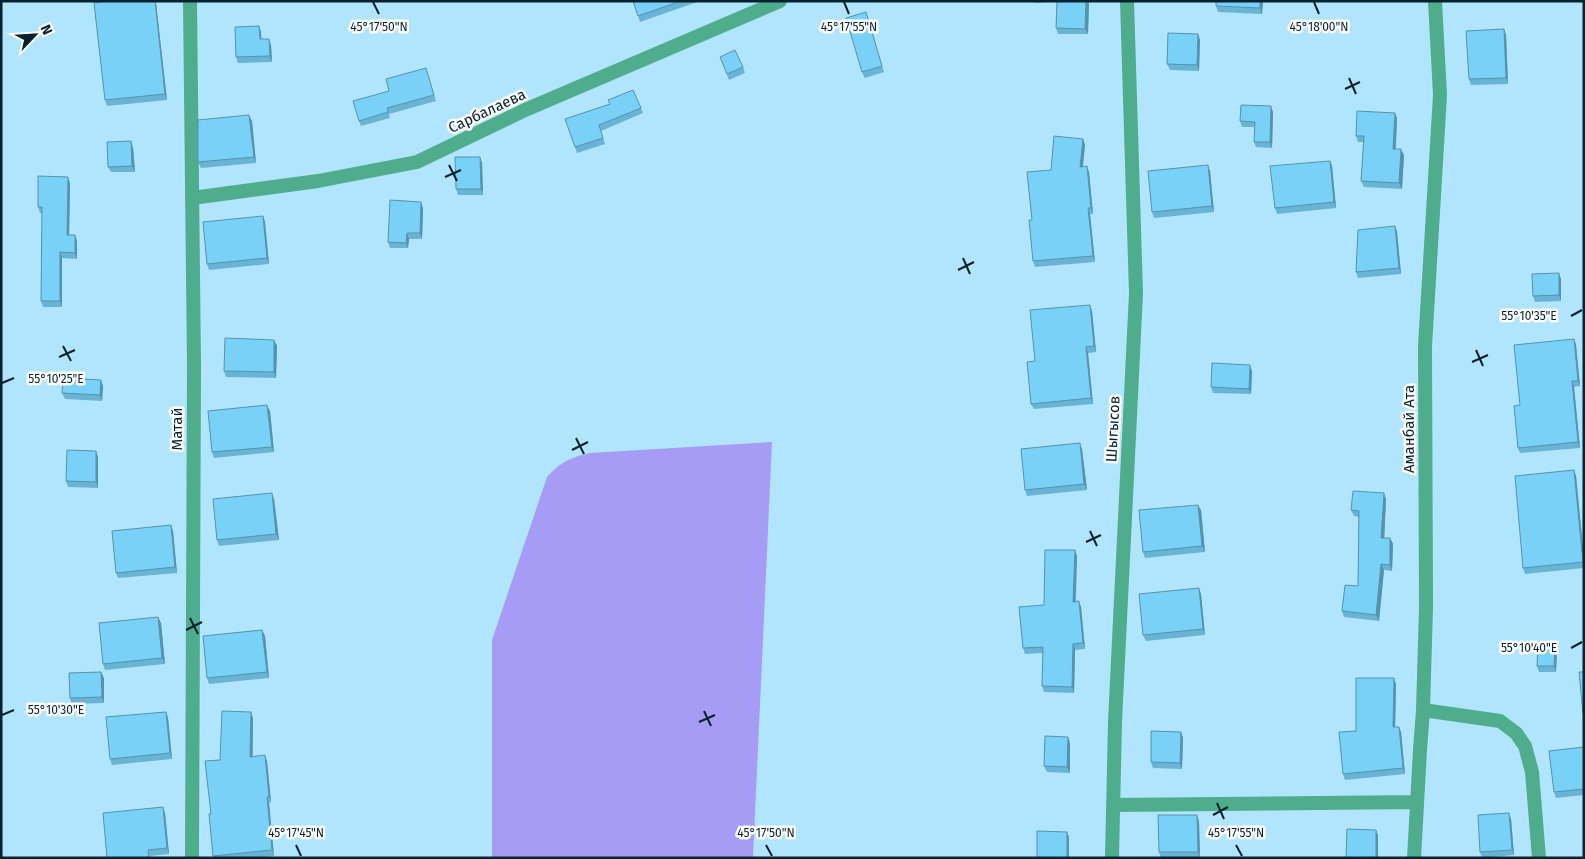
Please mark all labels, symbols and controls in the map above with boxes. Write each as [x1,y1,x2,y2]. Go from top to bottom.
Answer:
north arrow [10,10,60,60]
text: 45°17'50"N [350,20,408,34]
text: 45°17'55"N [821,20,877,34]
text: 45°18'00"N [1290,20,1348,34]
text: N [37,22,56,38]
street label: Сарбалаева [445,85,529,137]
text: 55°10'35"E [1501,309,1557,323]
text: 55°10'25"E [28,372,84,386]
street label: Аманбай Ата [1400,385,1418,473]
street label: Шыгысов [1102,395,1124,463]
street label: Матай [168,408,186,450]
text: 55°10'40"E [1501,641,1557,655]
text: 55°10'30"E [28,703,84,717]
text: 45°17'45"N [268,826,324,840]
text: 45°17'50"N [737,826,795,840]
text: 45°17'55"N [1208,826,1264,840]

